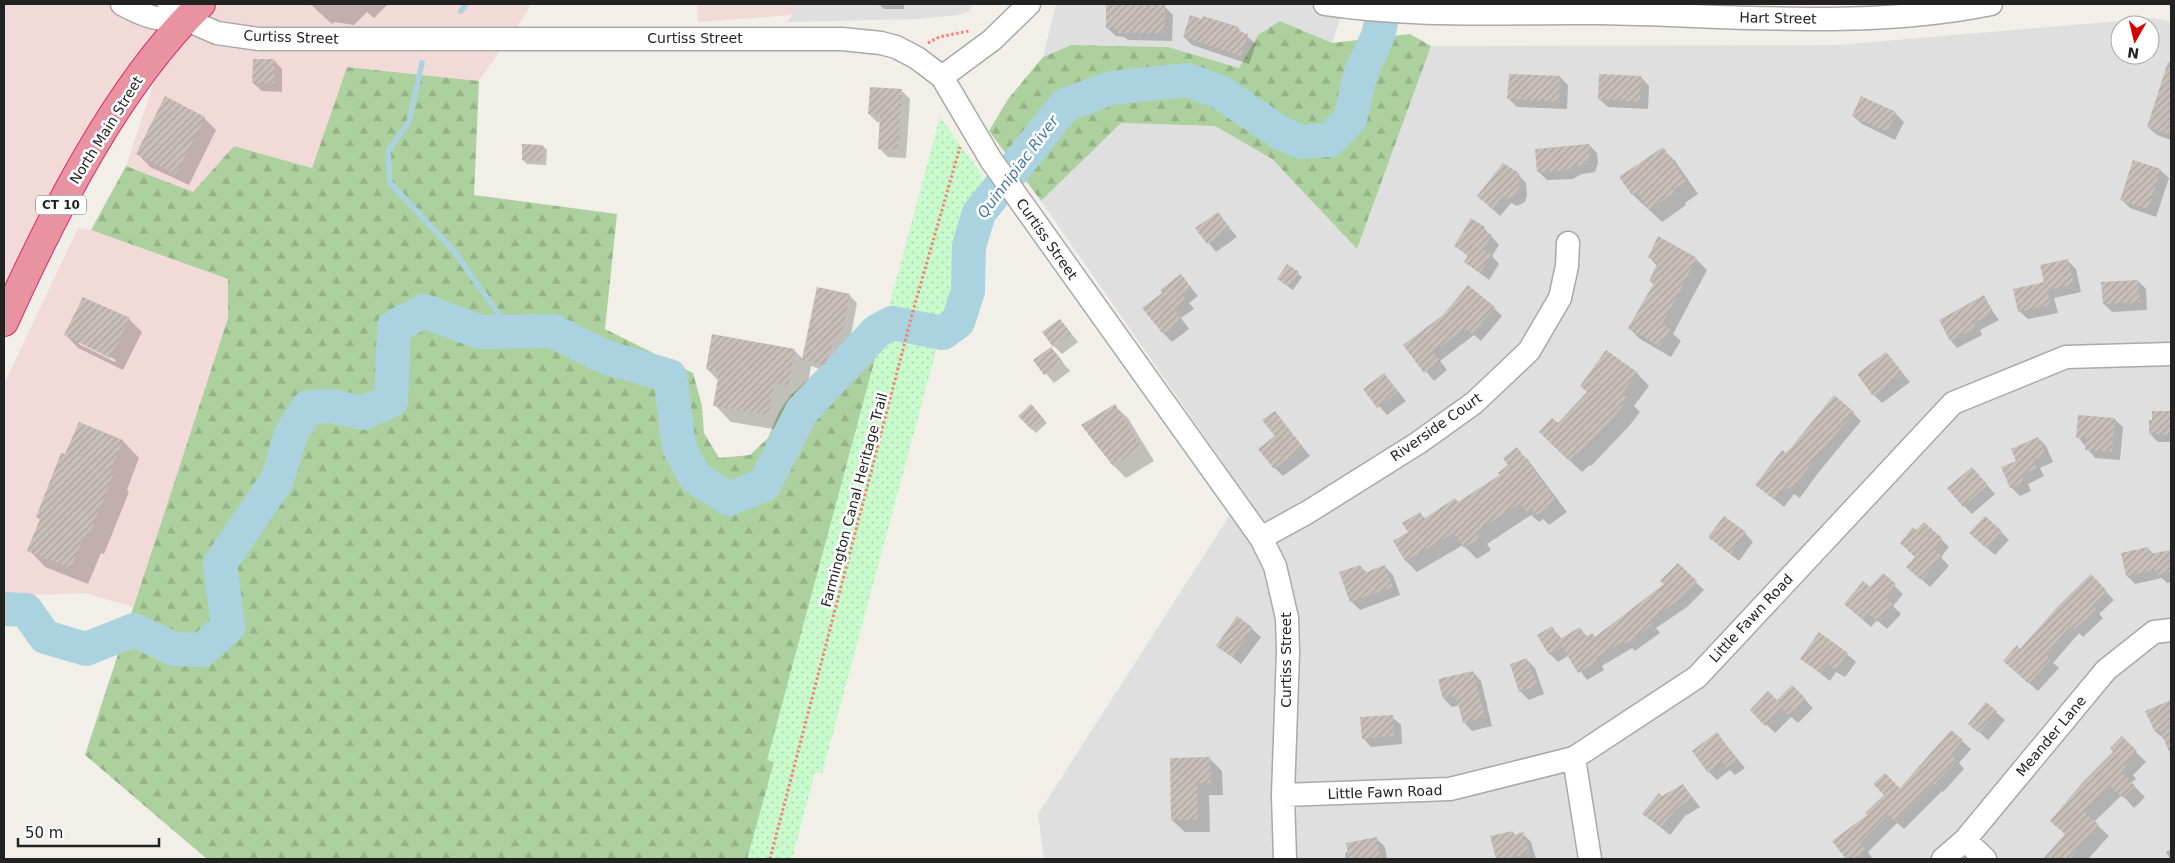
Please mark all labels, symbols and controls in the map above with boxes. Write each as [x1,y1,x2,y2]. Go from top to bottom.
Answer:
street label: Hart Street [1739,9,1817,27]
north arrow [2110,15,2160,65]
street label: Curtiss Street [243,27,339,47]
street label: Curtiss Street [647,30,743,46]
text: N [2126,44,2140,62]
street label: North Main Street [66,73,146,187]
water label: Quinnipiac River [974,112,1063,222]
street label: Curtiss Street [1013,195,1081,283]
road number: CT 10 [36,196,86,214]
street label: Riverside Court [1387,389,1485,464]
street label: Farmington Canal Heritage Trail [818,391,890,609]
street label: Little Fawn Road [1706,571,1796,665]
street label: Curtiss Street [1278,612,1294,708]
street label: Meander Lane [2013,693,2089,779]
street label: Little Fawn Road [1327,782,1443,802]
scale bar [18,816,159,848]
text: 50 m [25,824,63,842]

